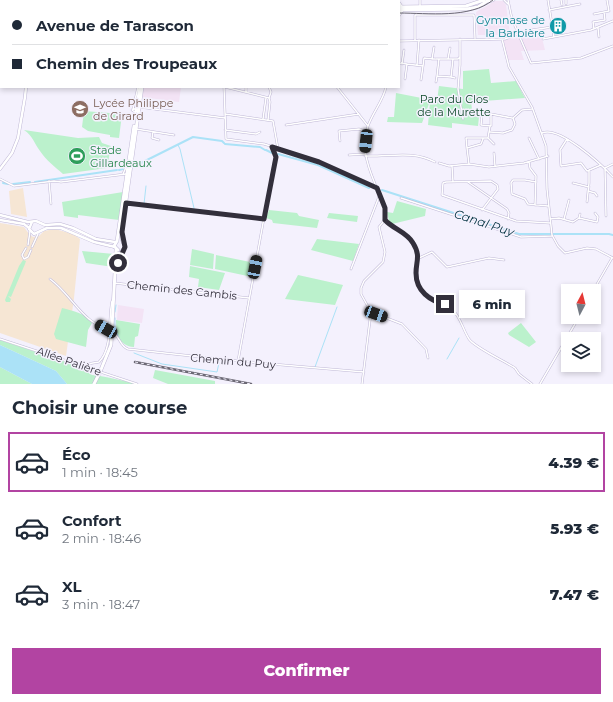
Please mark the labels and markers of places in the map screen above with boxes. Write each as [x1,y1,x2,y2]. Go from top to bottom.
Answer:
place label: Gymnase de la Barbière [476,13,545,40]
building icon: Gymnase de la Barbière [548,16,568,36]
place label: Lycée Philippe de Girard [93,96,174,123]
school or university icon: Lycée Philippe de Girard [70,99,90,119]
place label: Stade Gillardeaux [90,143,152,170]
sports icon: Stade Gillardeaux [67,146,87,166]

